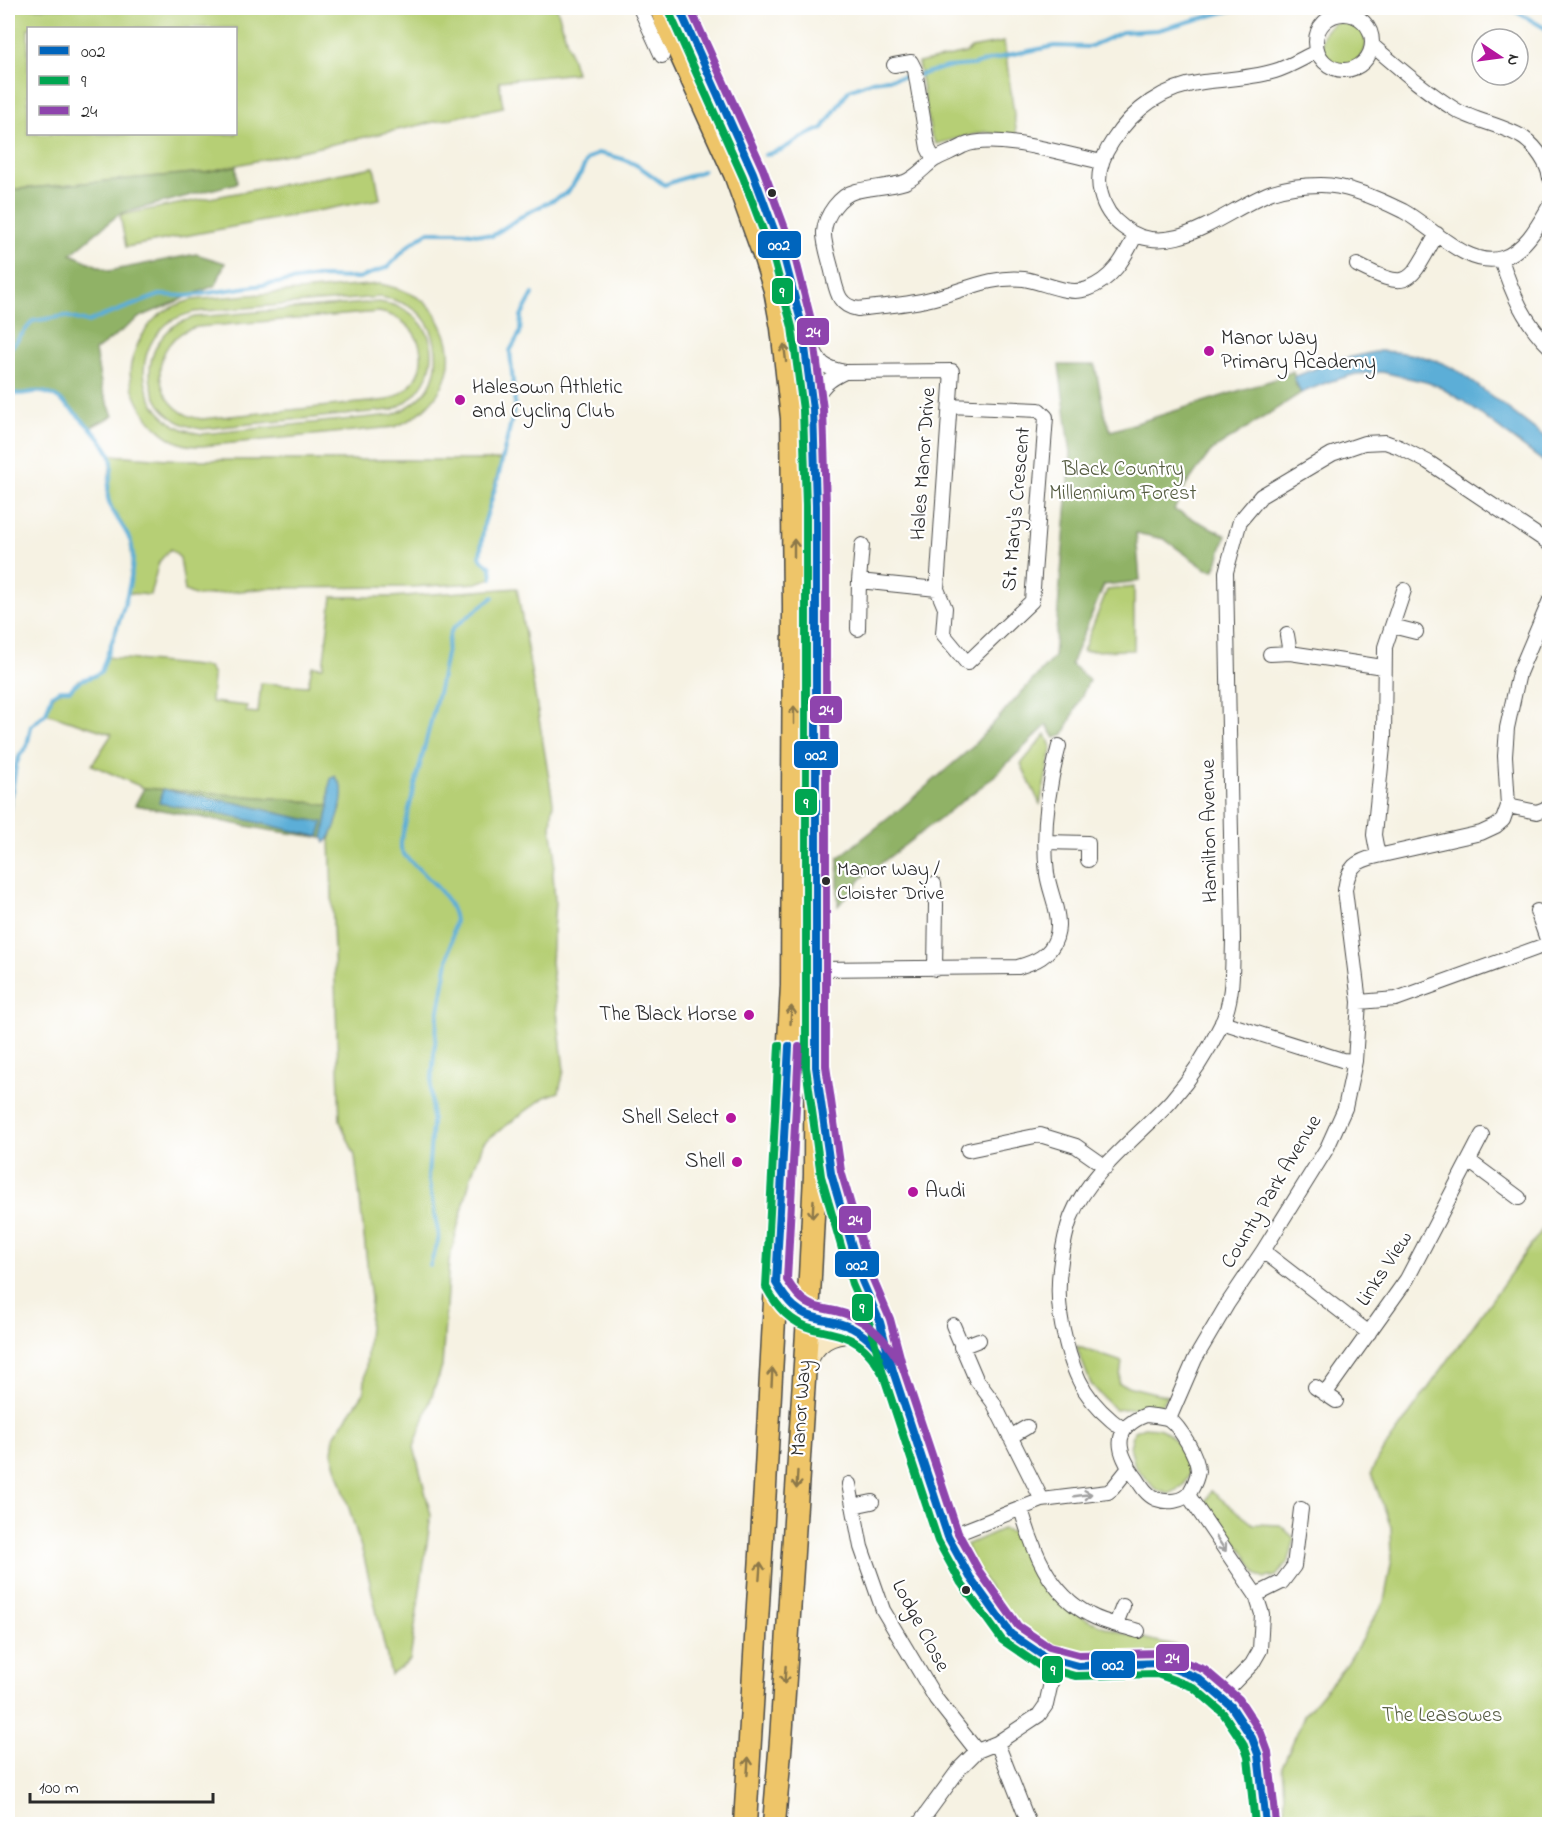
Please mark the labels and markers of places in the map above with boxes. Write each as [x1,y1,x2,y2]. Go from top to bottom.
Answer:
unlabelled marker [766,187,778,199]
place label: Manor Way Primary Academy [1221,324,1376,380]
marker: Manor Way Primary Academy [1202,344,1216,358]
place label: Halesown Athletic and Cycling Club [472,373,623,429]
marker: Halesown Athletic and Cycling Club [453,393,467,407]
place label: Manor Way / Cloister Drive [837,856,944,909]
marker: Manor Way / Cloister Drive [820,875,832,887]
place label: The Black Horse [599,1000,738,1030]
marker: The Black Horse [742,1008,756,1022]
place label: Shell Select [622,1103,719,1133]
marker: Shell Select [724,1111,738,1125]
place label: Shell [685,1147,725,1177]
marker: Shell [730,1155,744,1169]
place label: Audi [925,1177,965,1207]
marker: Audi [906,1185,920,1199]
unlabelled marker [960,1584,972,1596]

